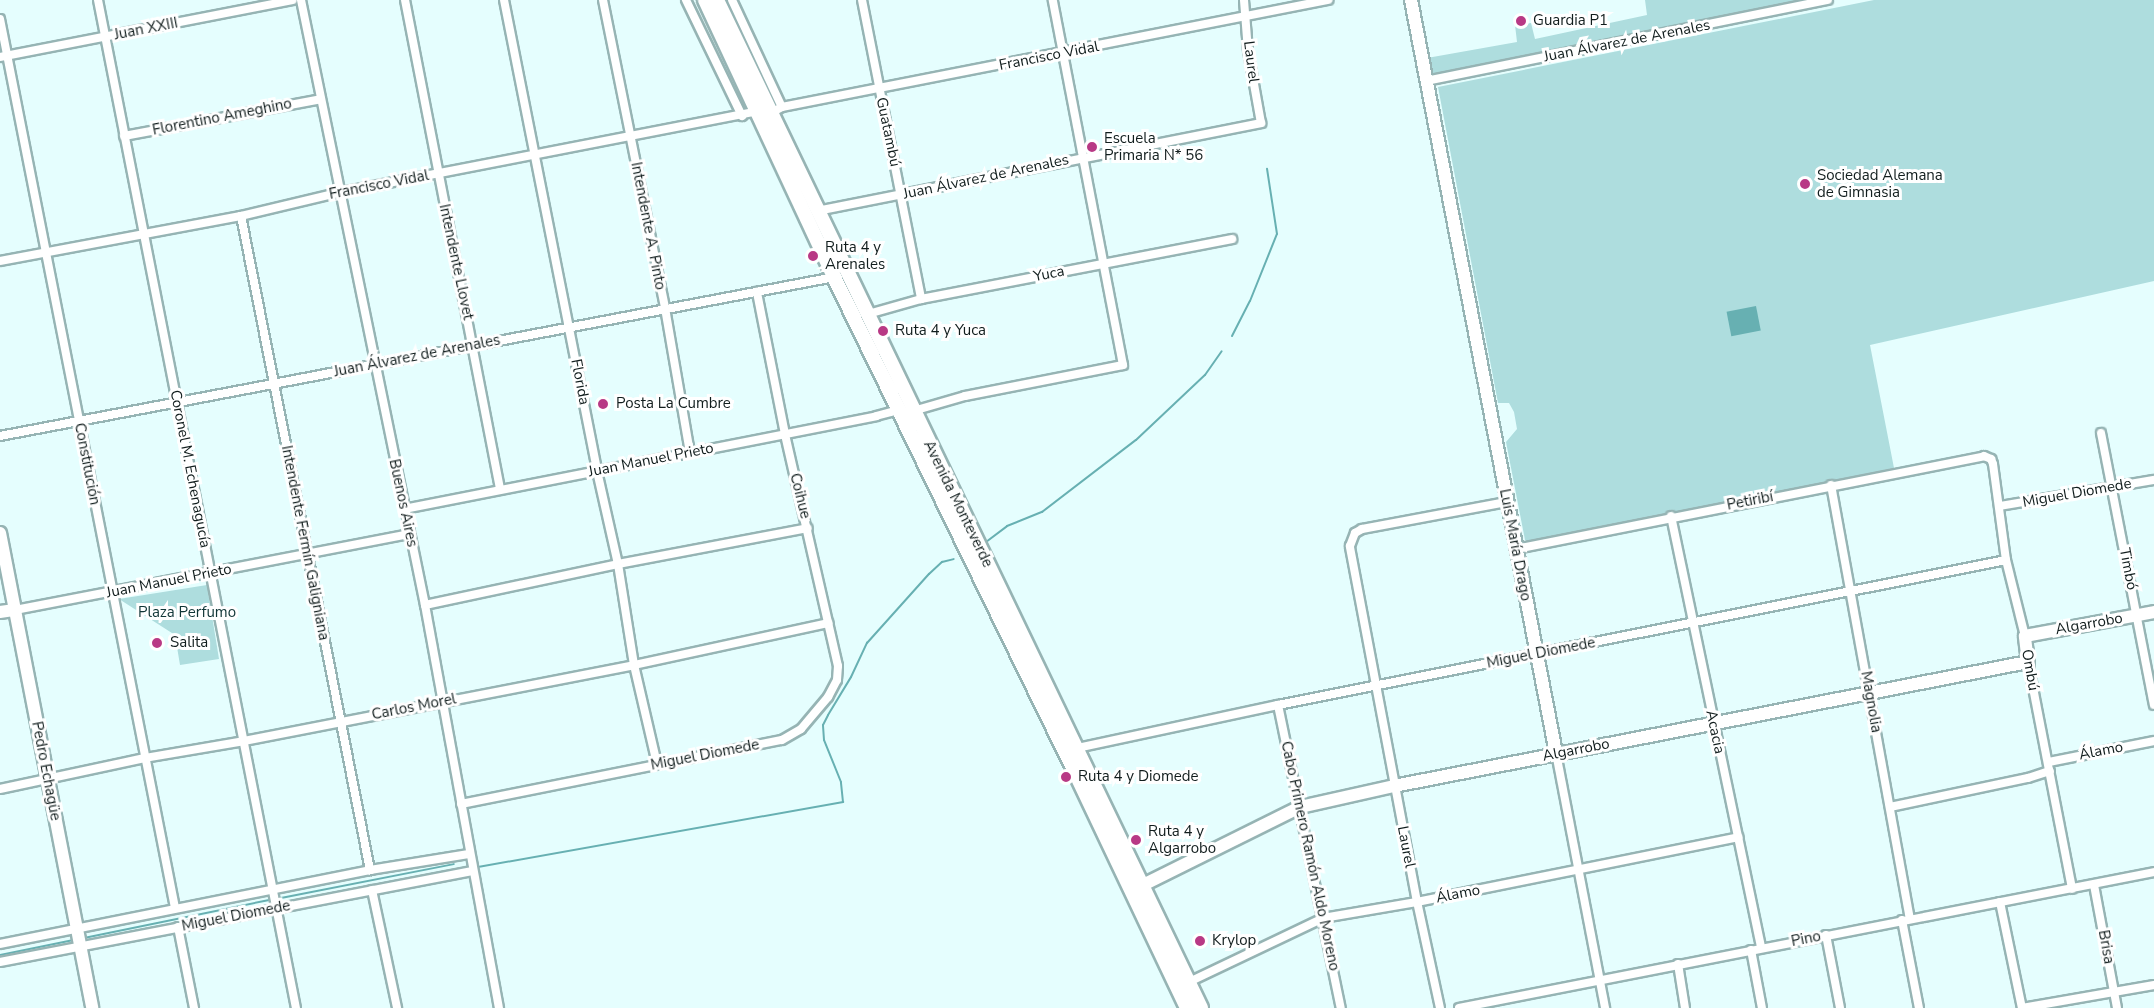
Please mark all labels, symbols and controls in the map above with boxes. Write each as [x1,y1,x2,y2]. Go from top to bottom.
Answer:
place label: Guardia P1 [1533,12,1608,30]
street label: Juan XXIII [113,14,179,44]
marker: Guardia P1 [1514,14,1528,28]
street label: Juan Álvarez de Arenales [1542,16,1712,66]
street label: Francisco Vidal [998,37,1100,75]
street label: Laurel [1239,40,1263,84]
street label: Florentino Ameghino [151,95,293,139]
street label: Guatambú [872,96,904,168]
place label: Escuela Primaria N* 56 [1104,129,1203,164]
marker: Escuela Primaria N* 56 [1085,140,1099,154]
street label: Juan Álvarez de Arenales [901,151,1071,203]
street label: Intendente A. Pinto [627,161,669,291]
street label: Francisco Vidal [328,166,430,204]
place label: Sociedad Alemana de Gimnasia [1817,166,1943,201]
marker: Sociedad Alemana de Gimnasia [1798,177,1812,191]
street label: Intendente Llovet [435,202,477,322]
place label: Ruta 4 y Arenales [825,238,885,273]
marker: Ruta 4 y Arenales [806,249,820,263]
street label: Yuca [1032,262,1066,286]
place label: Ruta 4 y Yuca [895,322,986,340]
marker: Ruta 4 y Yuca [876,324,890,338]
street label: Juan Álvarez de Arenales [332,331,502,381]
street label: Florida [567,357,593,407]
street label: Coronel M. Echenagucía [166,388,214,550]
marker: Posta La Cumbre [594,395,612,413]
place label: Posta La Cumbre [616,395,731,413]
street label: Constitución [70,421,104,507]
street label: Avenida Monteverde [919,438,997,570]
street label: Juan Manuel Prieto [587,439,715,481]
street label: Intendente Fermín Galigniana [277,444,333,642]
street label: Buenos Aires [385,457,421,549]
street label: Coihue [786,471,814,521]
street label: Miguel Diomede [2021,475,2133,511]
street label: Luis María Drago [1495,487,1535,603]
street label: Petiribí [1725,488,1775,514]
street label: Timbó [2115,546,2141,592]
street label: Juan Manuel Prieto [105,560,233,602]
park label: Plaza Perfumo [138,604,236,622]
street label: Algarrobo [2054,609,2124,639]
marker: Salita [148,634,166,652]
place label: Salita [170,634,208,652]
street label: Miguel Diomede [1485,634,1597,672]
street label: Ombú [2018,648,2042,692]
street label: Magnolia [1857,670,1885,734]
street label: Carlos Morel [370,690,458,724]
street label: Acacia [1702,709,1728,755]
street label: Pedro Echagüe [28,720,64,822]
street label: Algarrobo [1541,735,1611,765]
street label: Miguel Diomede [649,736,761,774]
street label: Álamo [2077,738,2125,764]
street label: Cabo Primero Ramón Aldo Moreno [1277,740,1343,972]
place label: Ruta 4 y Diomede [1078,768,1198,786]
marker: Ruta 4 y Diomede [1059,770,1073,784]
place label: Ruta 4 y Algarrobo [1148,822,1216,857]
street label: Laurel [1393,825,1419,869]
marker: Ruta 4 y Algarrobo [1129,833,1143,847]
street label: Álamo [1434,881,1482,907]
street label: Miguel Diomede [180,897,292,935]
street label: Pino [1790,927,1822,951]
street label: Brisa [2094,929,2118,965]
place label: Krylop [1212,932,1256,950]
marker: Krylop [1193,934,1207,948]

